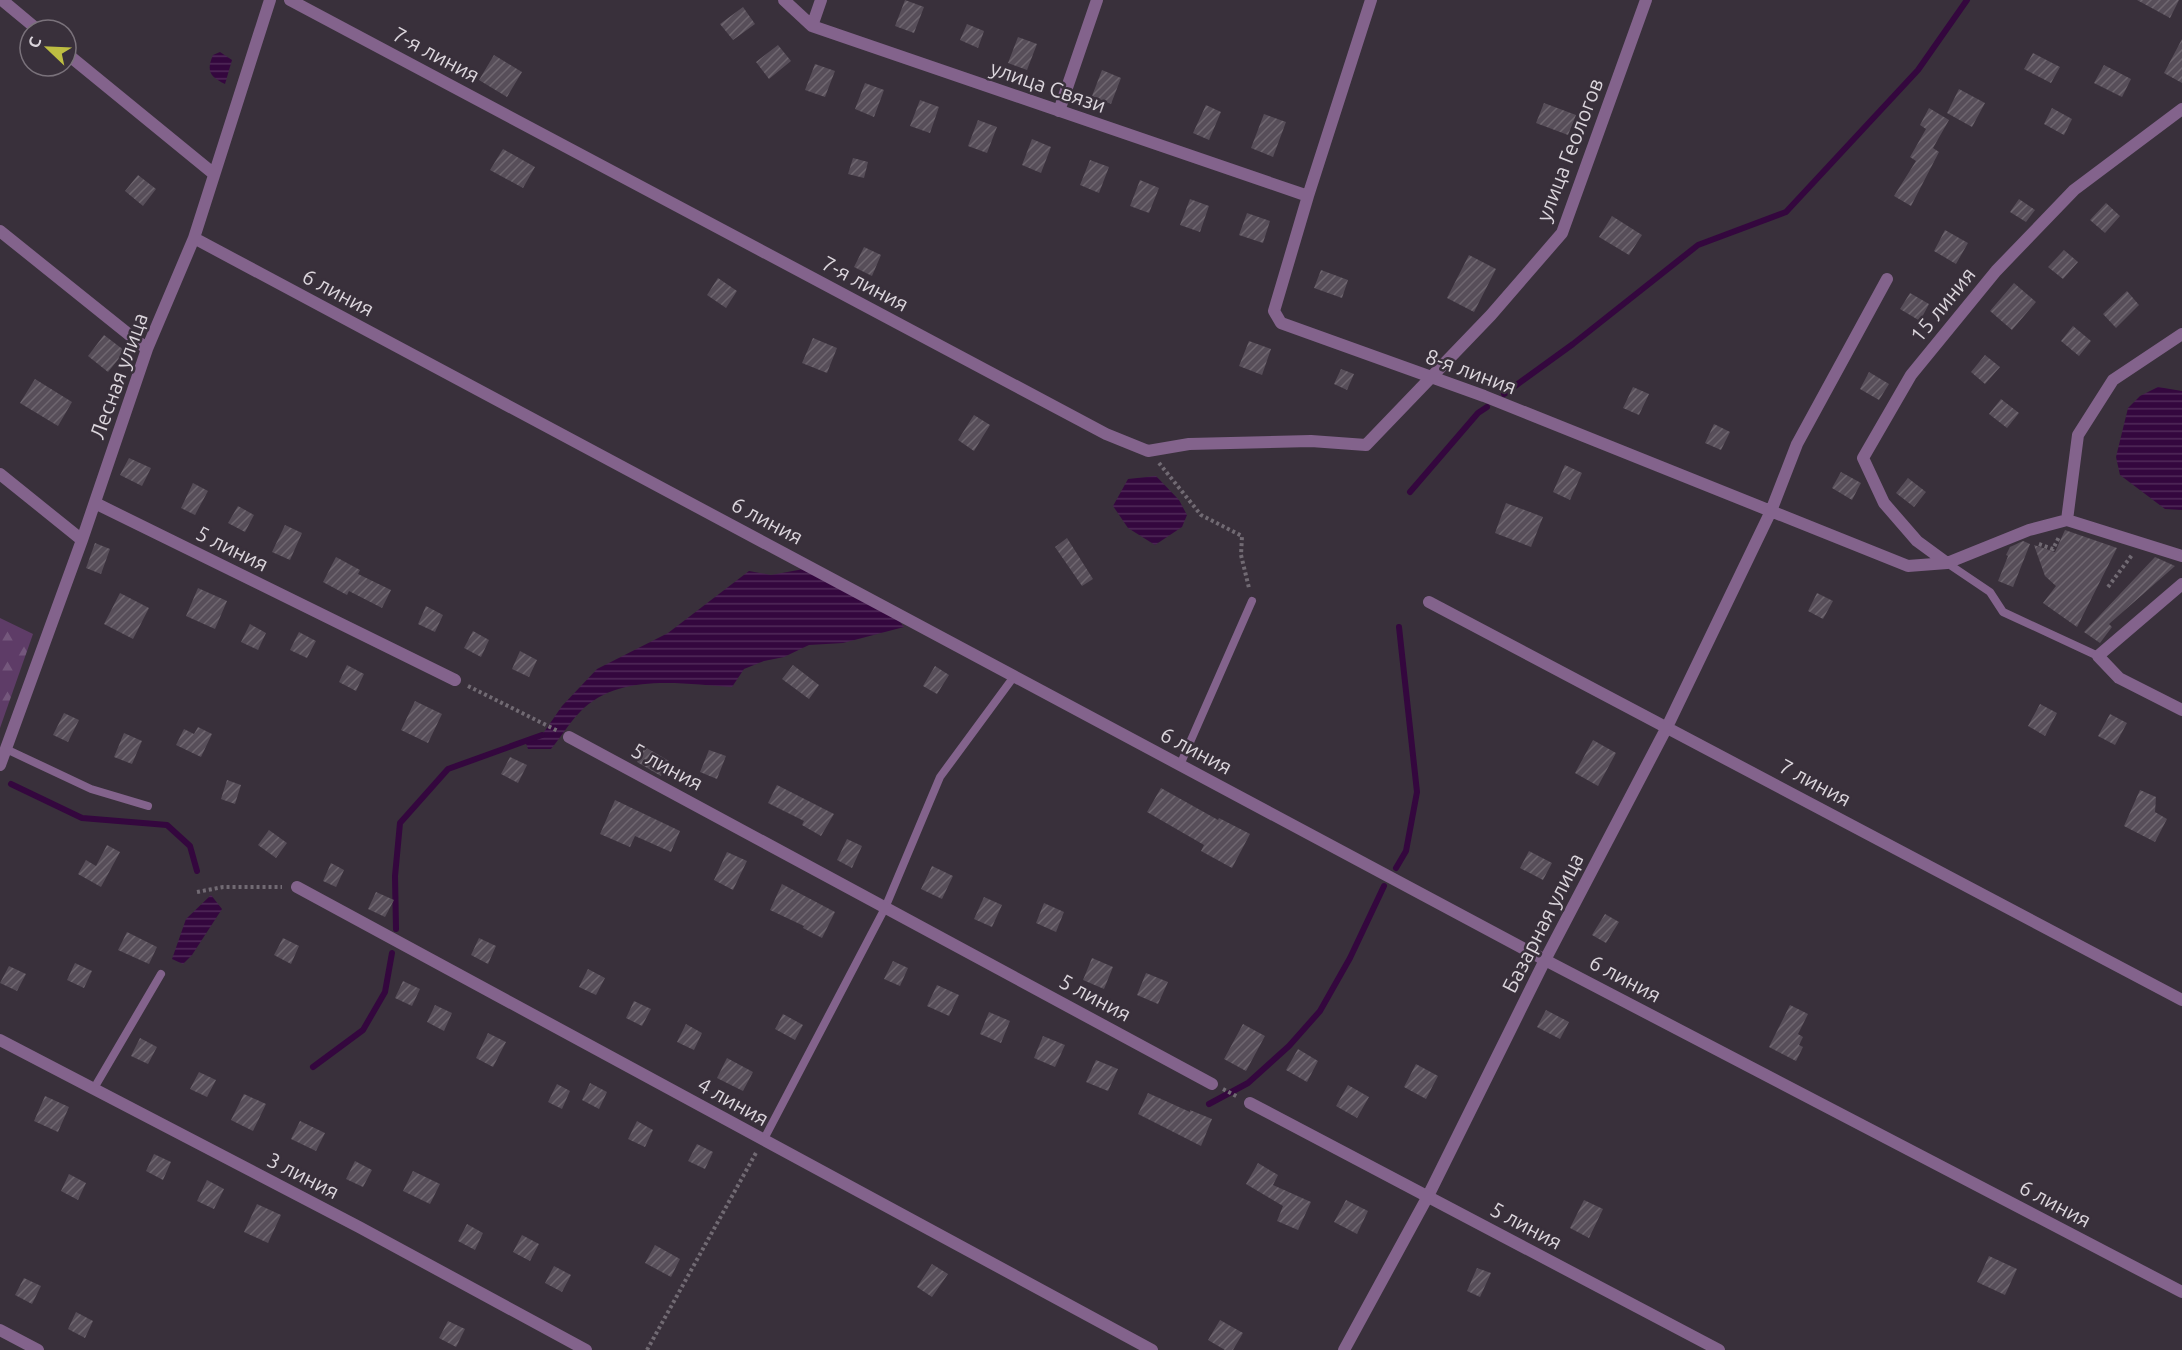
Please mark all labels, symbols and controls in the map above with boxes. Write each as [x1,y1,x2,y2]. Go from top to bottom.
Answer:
north arrow [18,18,78,78]
street label: 7-я линия [389,21,484,87]
text: С [24,34,44,50]
street label: улица Связи [987,55,1109,117]
street label: улица Геологов [1531,75,1607,225]
street label: 7-я линия [818,250,913,316]
street label: 15 линия [1905,262,1980,347]
street label: 6 линия [299,263,378,321]
street label: Лесная улица [84,309,152,442]
street label: 8-я линия [1423,344,1520,399]
street label: 6 линия [728,491,807,549]
street label: 5 линия [192,520,272,576]
street label: 6 линия [1157,721,1236,779]
street label: 5 линия [628,737,707,795]
street label: 7 линия [1776,753,1855,811]
street label: Базарная улица [1497,849,1588,996]
street label: 6 линия [1586,949,1665,1007]
street label: 5 линия [1056,968,1135,1026]
street label: 4 линия [694,1072,773,1130]
street label: 3 линия [264,1147,343,1203]
street label: 6 линия [2016,1174,2095,1232]
street label: 5 линия [1487,1196,1566,1254]

